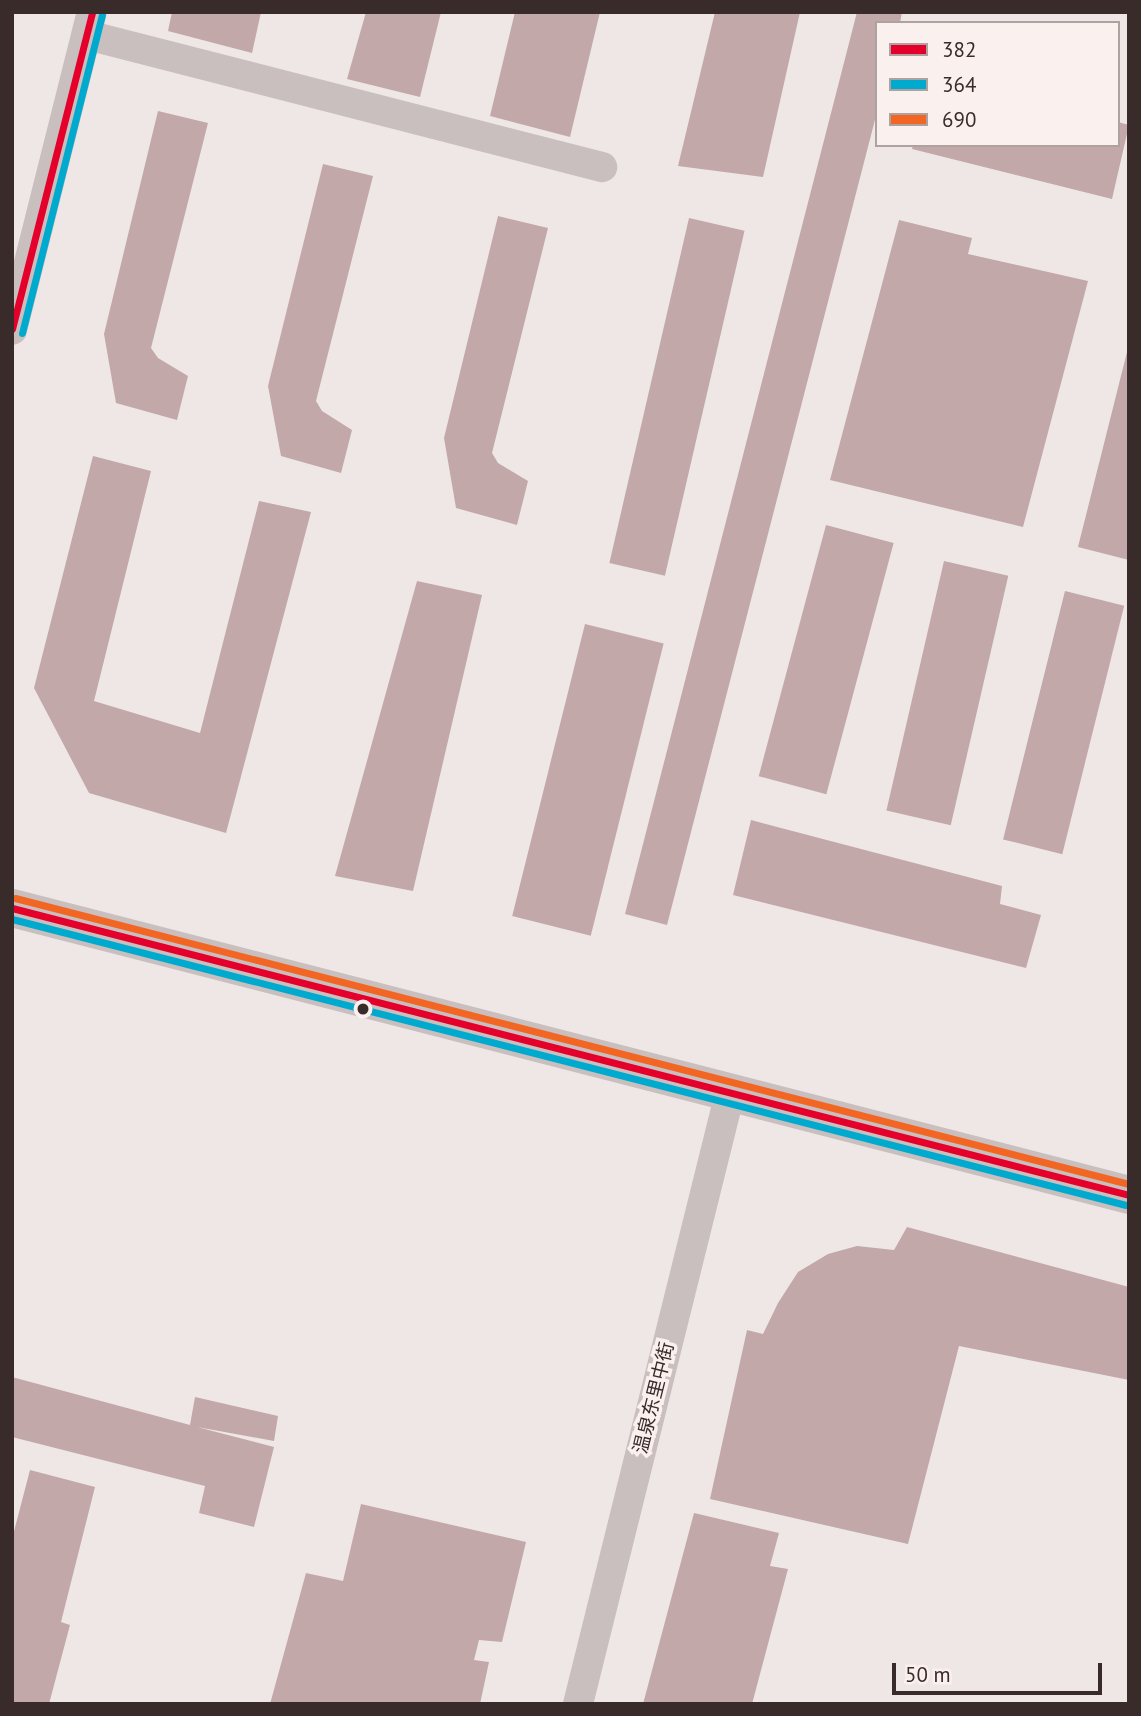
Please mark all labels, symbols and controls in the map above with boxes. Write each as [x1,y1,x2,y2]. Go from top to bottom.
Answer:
legend [875,21,1120,147]
text: 382 [942,36,976,63]
text: 364 [942,71,976,98]
text: 690 [942,106,976,133]
unlabelled marker [356,1002,370,1016]
street label: 温泉东里中街 [629,1340,679,1456]
scale bar [896,1650,1106,1694]
text: 50 m [905,1661,951,1688]

